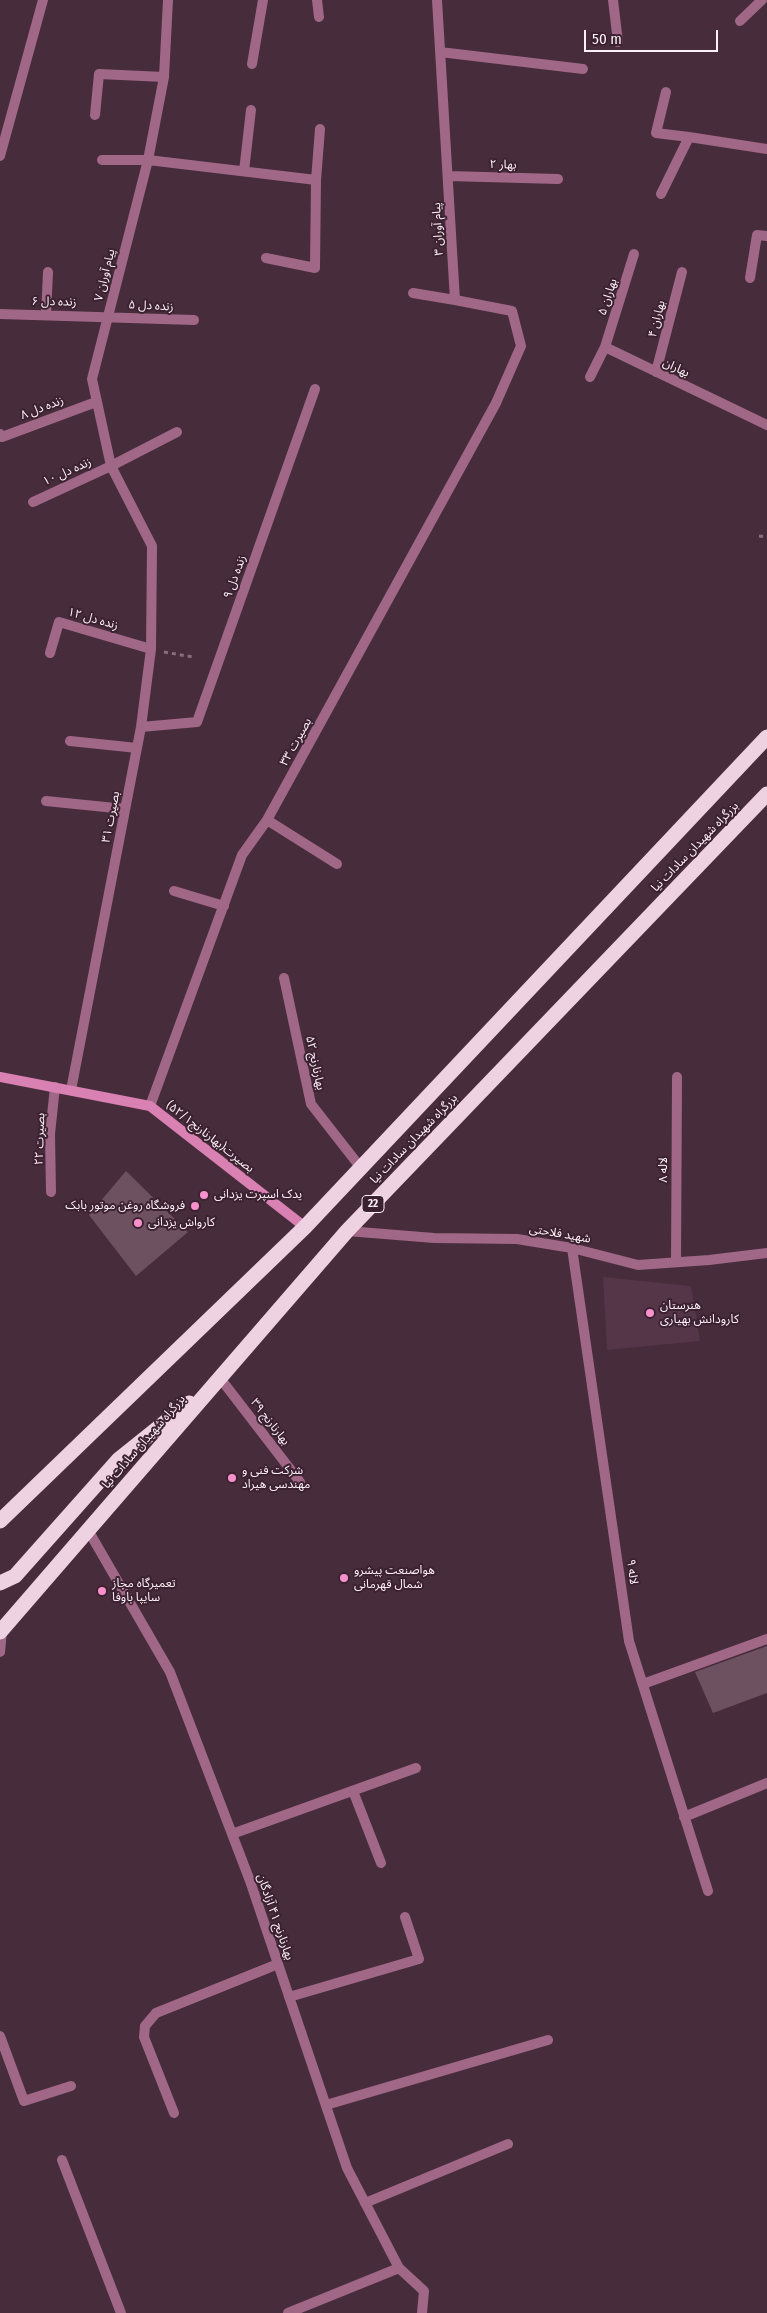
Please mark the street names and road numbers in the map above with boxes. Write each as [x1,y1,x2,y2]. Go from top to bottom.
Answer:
street label: بهار ۲ [489,158,517,172]
street label: پیام آوران ۳ [429,202,447,256]
street label: پیام آوران ۷ [92,247,118,303]
street label: بهاران ۵ [595,277,621,317]
street label: زنده دل ۶ [31,294,77,310]
street label: زنده دل ۵ [128,298,174,314]
street label: بهاران ۴ [645,299,669,339]
street label: بهاران [660,356,692,380]
street label: زنده دل ۸ [18,393,66,423]
street label: زنده دل ۱۰ [40,455,94,489]
street label: زنده دل ۹ [221,553,249,601]
street label: زنده دل ۱۲ [66,605,120,633]
street label: بصیرت ۳۳ [277,716,315,768]
street label: بصیرت ۳۱ [99,790,123,844]
street label: بزرگراه شهیدان سادات نیا [648,799,742,895]
street label: بهارنارنج ۵۲ [302,1035,328,1091]
street label: بزرگراه شهیدان سادات نیا [367,1091,461,1187]
street label: بصیرت(بهارنارنج۵۲/۱) [163,1098,257,1176]
street label: بصیرت ۲۲ [32,1113,48,1165]
street label: لاله ۸ [657,1157,671,1183]
road number: 22 [362,1196,384,1212]
street label: شهید فلاحتی [528,1222,592,1246]
street label: بزرگراه شهیدان سادات نیا [99,1392,189,1492]
street label: بهارنارنج ۳۹ [247,1396,293,1448]
street label: لاله ۹ [623,1558,641,1586]
street label: بهارنارنج ۴۱ آزادگان [254,1872,296,1962]

